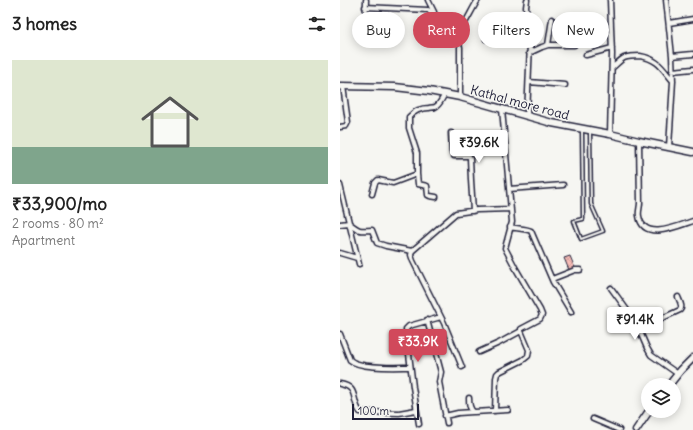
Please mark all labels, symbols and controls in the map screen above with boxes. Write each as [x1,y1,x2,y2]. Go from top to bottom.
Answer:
chip: Buy [352,12,405,48]
chip: Rent [413,12,470,48]
chip: Filters [478,12,544,48]
chip: New [552,12,609,48]
text: 3 homes [12,13,77,35]
icon: filters [306,13,328,35]
street label: Kathal more road [468,81,572,124]
icon: home [134,86,206,158]
pin: ₹39.6K [446,130,512,164]
text: ₹39.6K [459,134,499,151]
text: ₹33,900/mo [12,193,107,215]
text: 2 rooms · 80 m² [12,215,104,232]
text: Apartment [12,232,75,249]
pin: ₹91.4K [602,307,668,341]
text: ₹91.4K [616,311,654,328]
pin: ₹33.9K [385,329,451,363]
text: ₹33.9K [398,333,438,350]
map controls [641,378,681,418]
button: layers [641,378,681,418]
scale bar [352,402,419,421]
text: 100 m [358,404,389,418]

